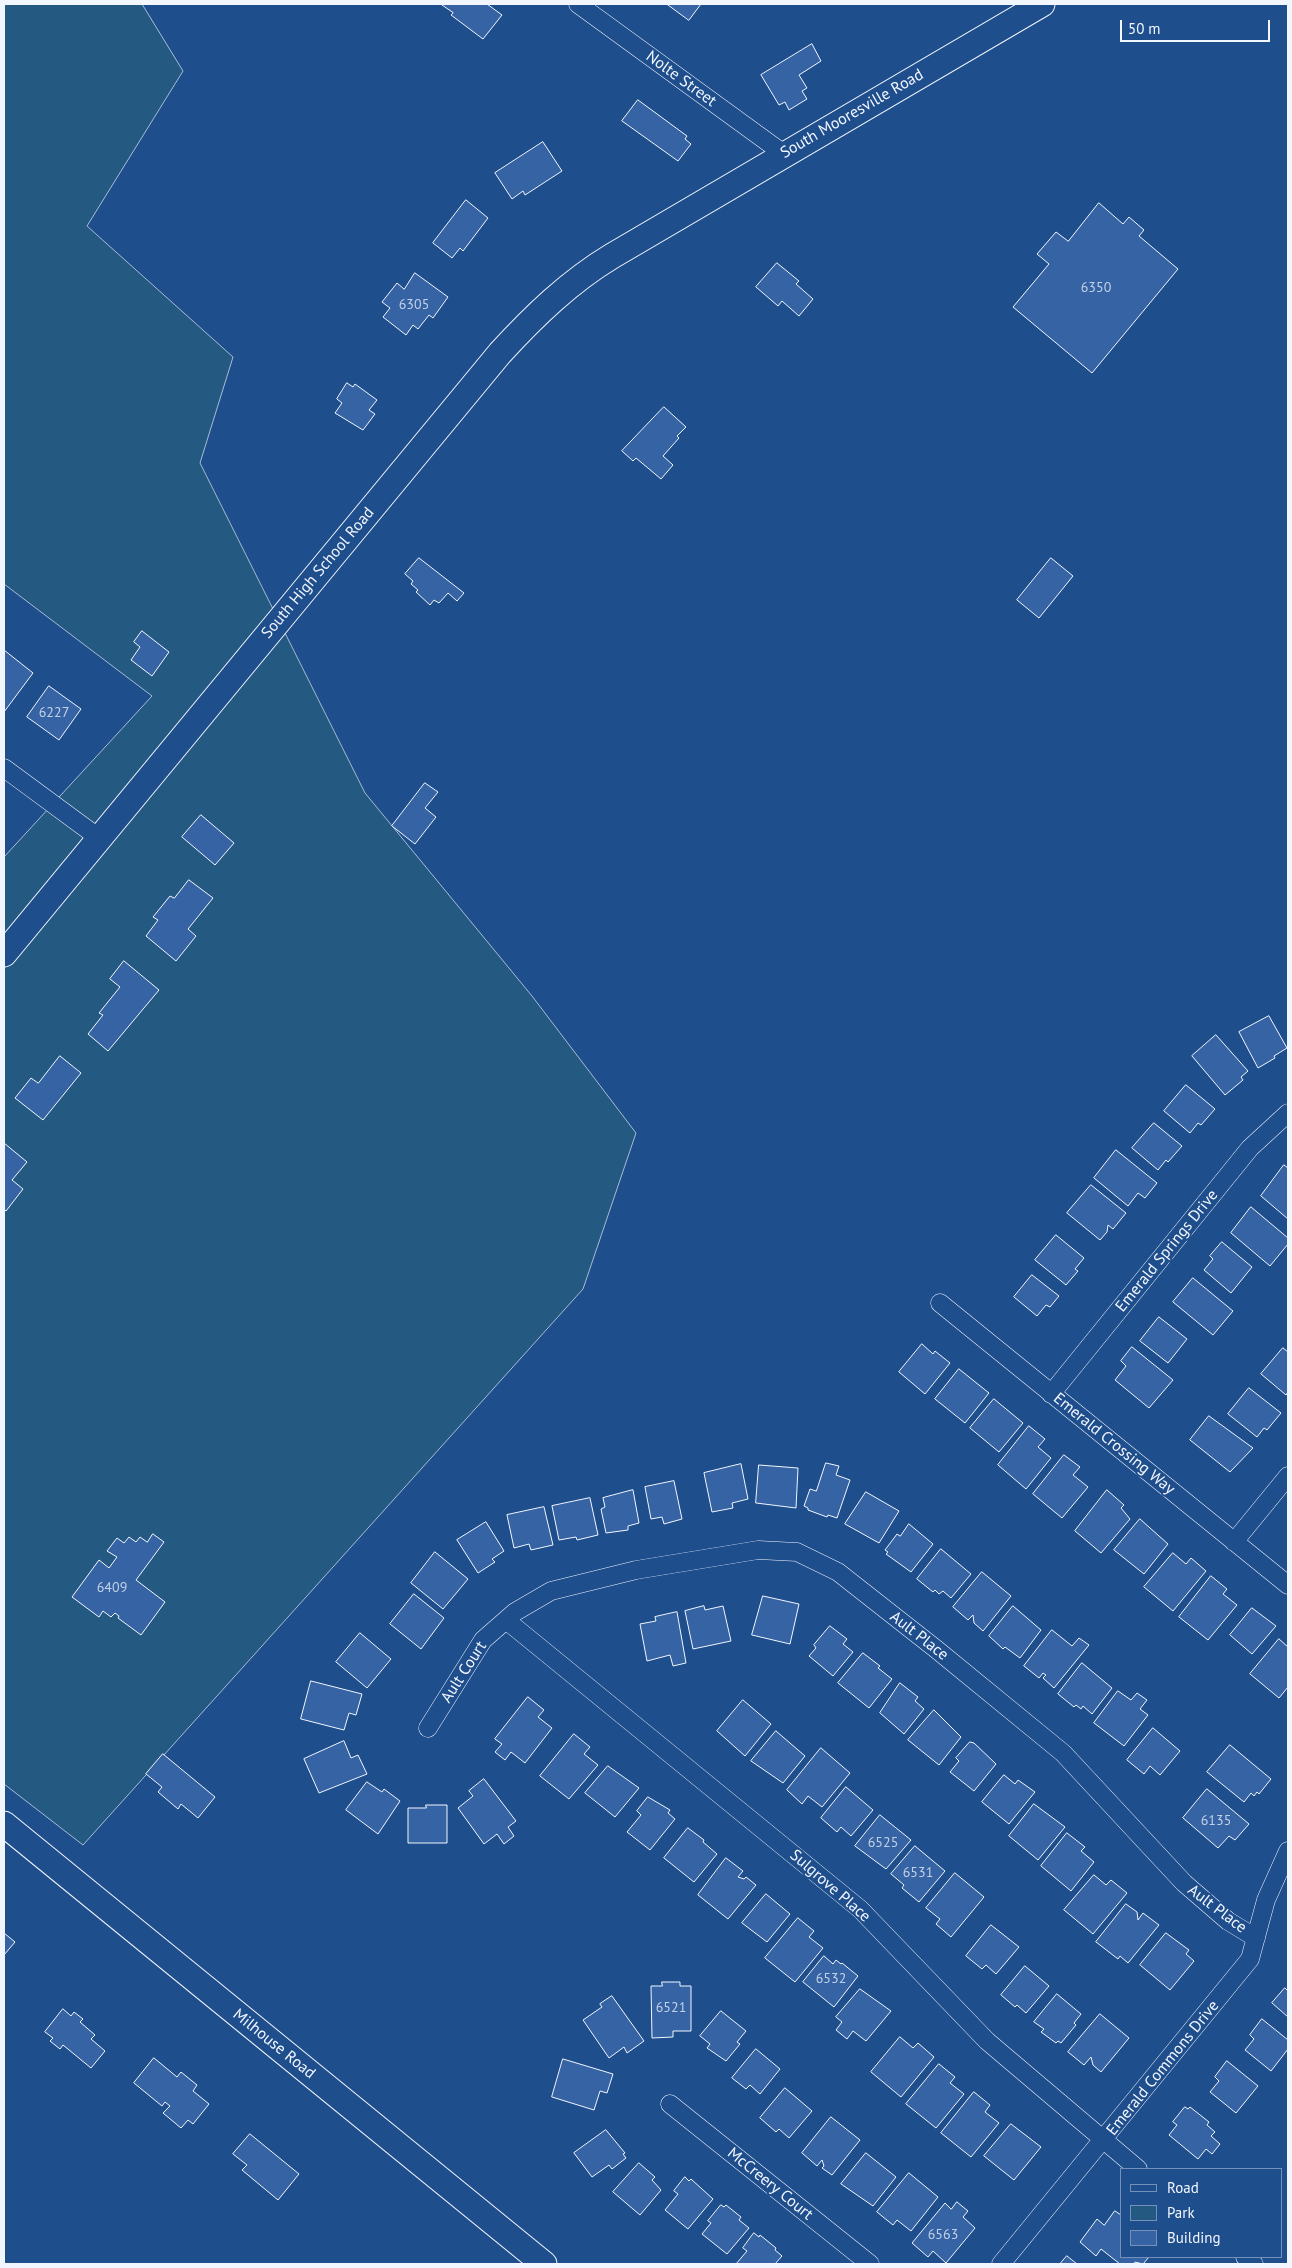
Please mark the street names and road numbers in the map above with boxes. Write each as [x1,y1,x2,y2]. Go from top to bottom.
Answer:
street label: Nolte Street [642,47,720,111]
street label: South Mooresville Road [777,65,927,163]
street label: South High School Road [258,504,378,642]
street label: Emerald Springs Drive [1112,1186,1222,1316]
street label: Emerald Crossing Way [1049,1389,1179,1499]
street label: Ault Place [886,1607,952,1665]
street label: Ault Court [437,1638,491,1706]
street label: Sulgrove Place [786,1846,874,1926]
street label: Ault Place [1184,1881,1250,1937]
street label: Emerald Commons Drive [1103,1997,1223,2139]
street label: Milhouse Road [229,2005,319,2083]
street label: McCreery Court [723,2144,817,2224]

